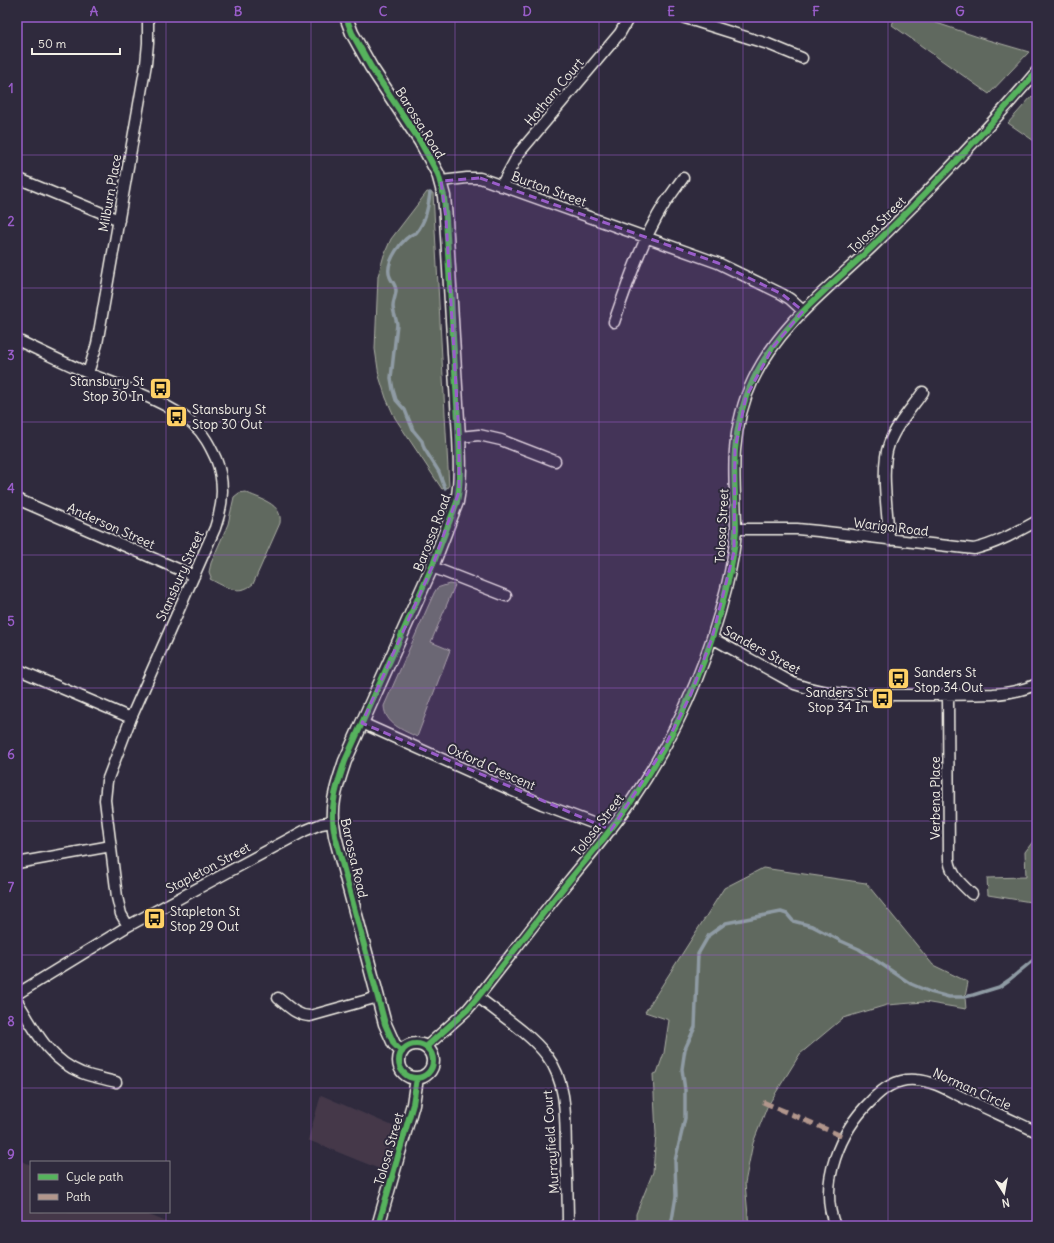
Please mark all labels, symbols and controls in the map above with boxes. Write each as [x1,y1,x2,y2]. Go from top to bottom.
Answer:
text: A [90,3,99,20]
text: B [234,3,243,20]
text: C [379,3,388,20]
text: D [522,3,532,20]
text: E [667,3,675,20]
text: F [812,3,820,20]
text: G [955,3,965,20]
scale bar [32,30,120,56]
text: 50 m [38,36,67,51]
street label: Hotham Court [521,54,588,129]
text: 1 [8,80,14,97]
street label: Barossa Road [391,84,449,162]
street label: Milburn Place [95,153,125,233]
street label: Burton Street [509,168,589,211]
street label: Tolosa Street [845,192,910,257]
text: 2 [7,213,15,230]
text: 3 [7,347,15,364]
place label: Stansbury St Stop 30 In [70,373,145,405]
bus stop icon: Stansbury St Stop 30 In [147,375,173,401]
place label: Stansbury St Stop 30 Out [192,401,267,433]
bus stop icon: Stansbury St Stop 30 Out [163,403,189,429]
text: 4 [7,480,15,497]
street label: Tolosa Street [712,488,732,564]
street label: Barossa Road [410,492,455,574]
street label: Anderson Street [64,499,158,553]
street label: Wariga Road [853,514,930,540]
street label: Stansbury Street [152,527,208,624]
text: 5 [7,613,15,630]
street label: Sanders Street [720,622,804,679]
place label: Sanders St Stop 34 Out [914,664,984,696]
bus stop icon: Sanders St Stop 34 Out [886,666,912,692]
place label: Sanders St Stop 34 In [806,684,869,716]
bus stop icon: Sanders St Stop 34 In [870,686,896,712]
street label: Oxford Crescent [444,740,539,794]
text: 6 [7,746,15,763]
street label: Verbena Place [927,756,944,840]
street label: Tolosa Street [568,790,628,860]
street label: Barossa Road [337,816,372,900]
street label: Stapleton Street [163,838,254,897]
text: 7 [8,879,15,896]
place label: Stapleton St Stop 29 Out [170,903,240,935]
bus stop icon: Stapleton St Stop 29 Out [141,905,167,931]
text: 8 [7,1013,15,1030]
street label: Norman Circle [930,1064,1014,1114]
street label: Murrayfield Court [539,1089,563,1195]
street label: Tolosa Street [371,1110,408,1187]
text: 9 [7,1146,15,1163]
legend [30,1161,170,1213]
text: Cycle path [66,1169,123,1184]
north arrow [984,1173,1024,1213]
text: Path [66,1189,91,1204]
text: N [1001,1195,1011,1210]

